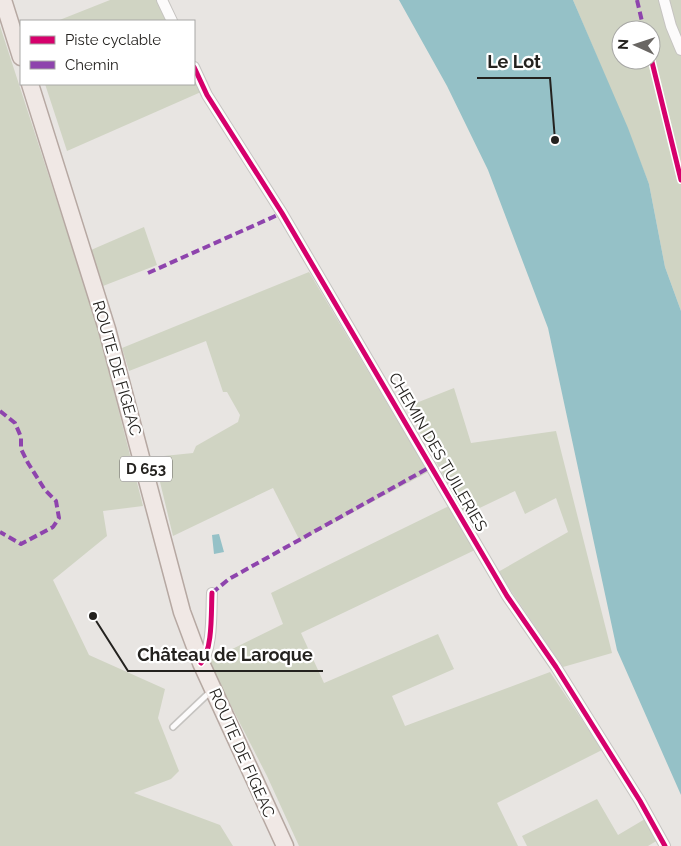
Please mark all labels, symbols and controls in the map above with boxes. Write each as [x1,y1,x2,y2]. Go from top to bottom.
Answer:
legend [20,20,195,85]
north arrow [611,20,661,70]
text: Piste cyclable [65,31,161,49]
text: N [615,39,631,50]
callout: Le Lot [477,45,550,78]
text: Le Lot [487,51,541,72]
text: Chemin [65,56,119,74]
street label: ROUTE DE FIGEAC [89,298,145,438]
street label: CHEMIN DES TUILERIES [385,369,491,535]
road number: D 653 [120,456,172,482]
callout: Château de Laroque [128,638,323,671]
text: Château de Laroque [137,644,313,665]
street label: ROUTE DE FIGEAC [205,685,279,821]

